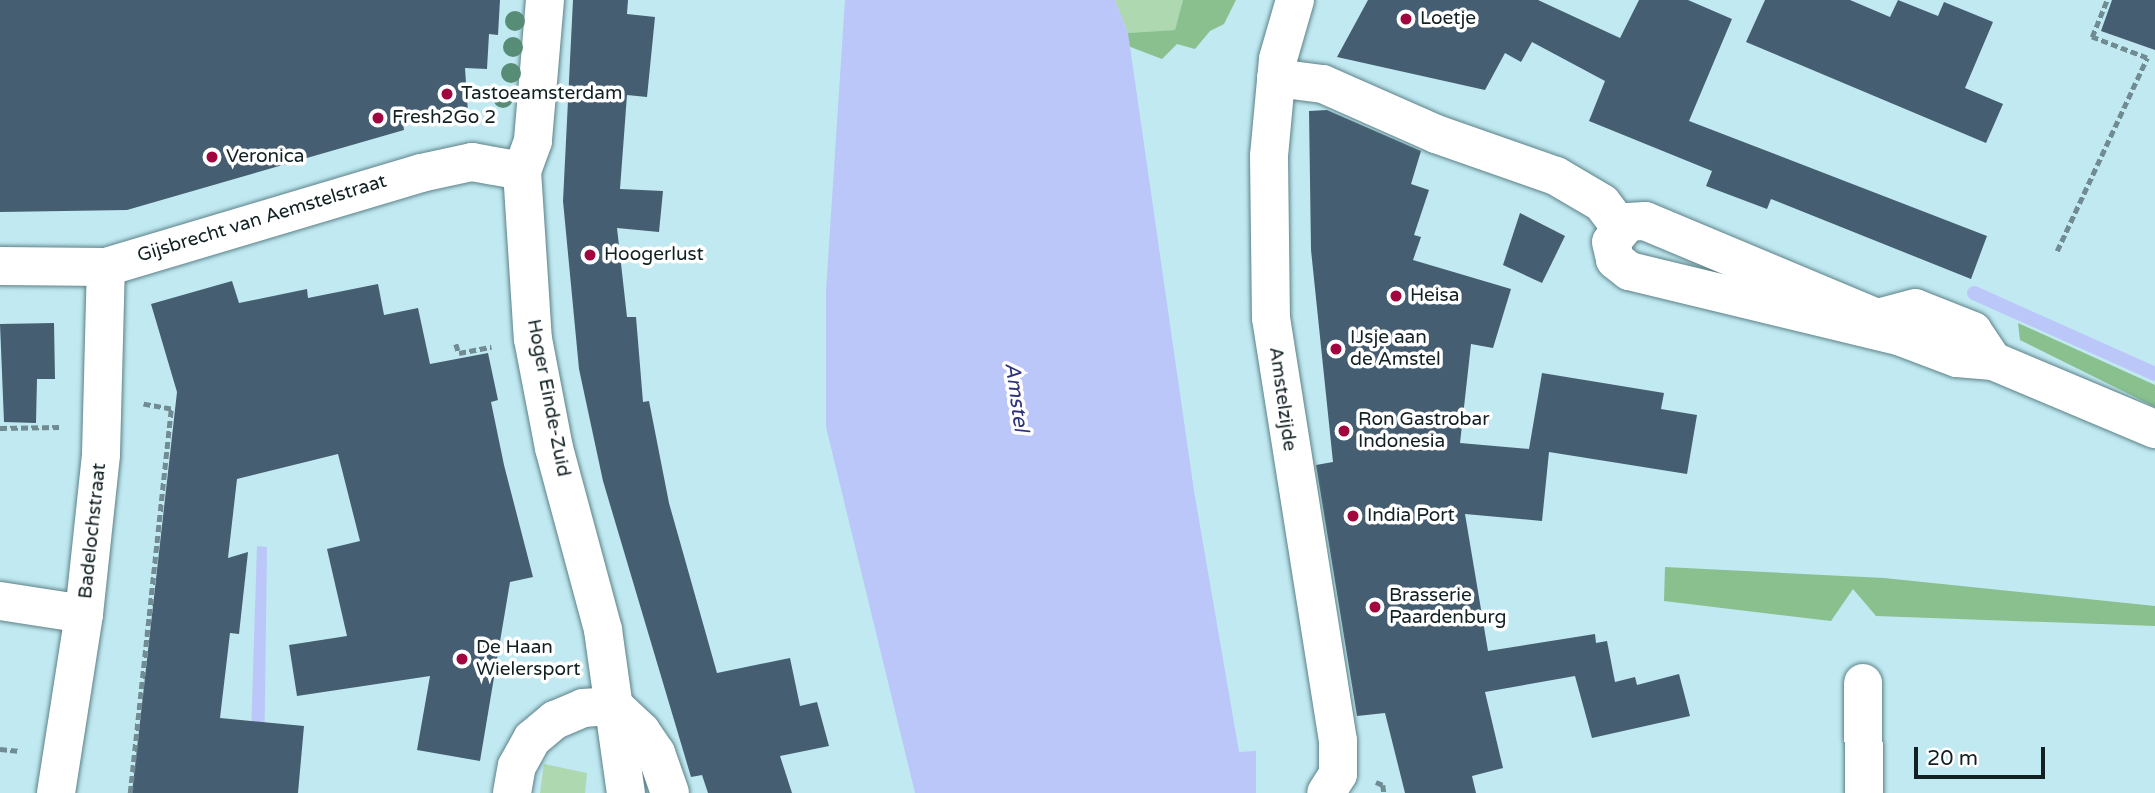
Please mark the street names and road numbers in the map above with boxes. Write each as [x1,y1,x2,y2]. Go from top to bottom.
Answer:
street label: Gijsbrecht van Aemstelstraat [135,170,389,268]
street label: Hoger Einde-Zuid [522,317,574,479]
street label: Amstelzijde [1263,345,1301,453]
street label: Badelochstraat [75,462,111,600]

